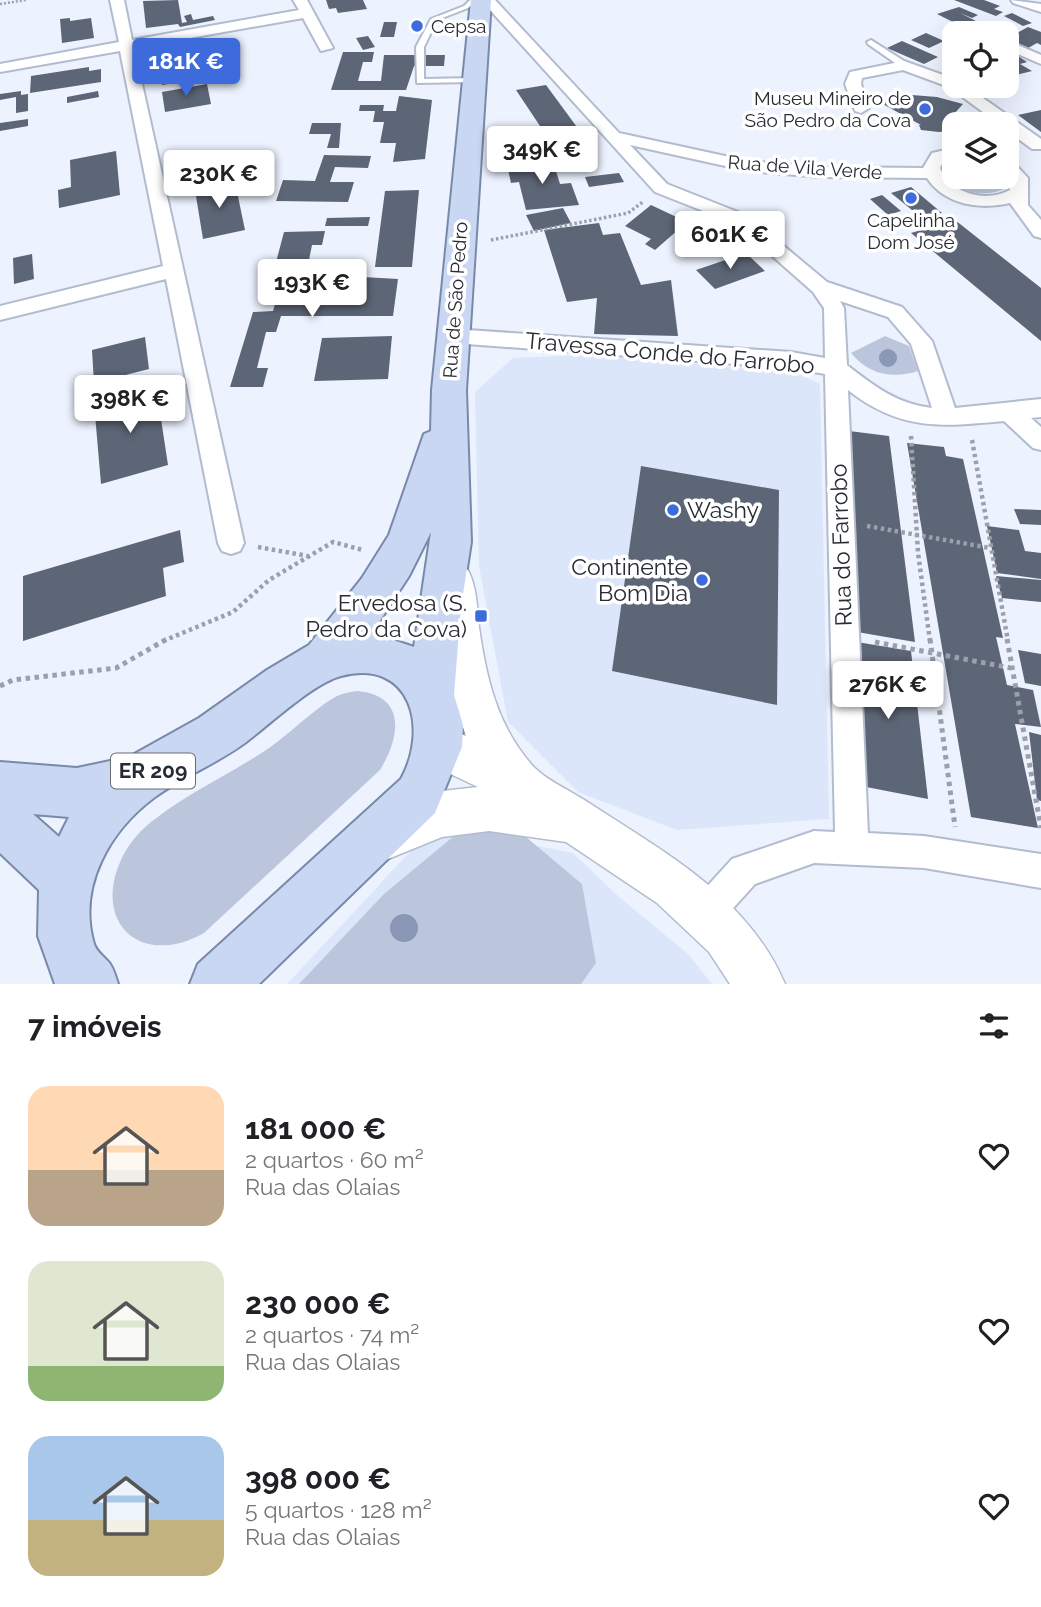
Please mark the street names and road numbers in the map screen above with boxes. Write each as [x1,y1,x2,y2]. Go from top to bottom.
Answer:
street label: Rua de Vila Verde [727,151,883,183]
street label: Rua de São Pedro [439,221,471,379]
street label: Travessa Conde do Farrobo [524,326,816,379]
street label: Rua do Farrobo [824,463,857,627]
road number: ER 209 [111,754,195,788]

